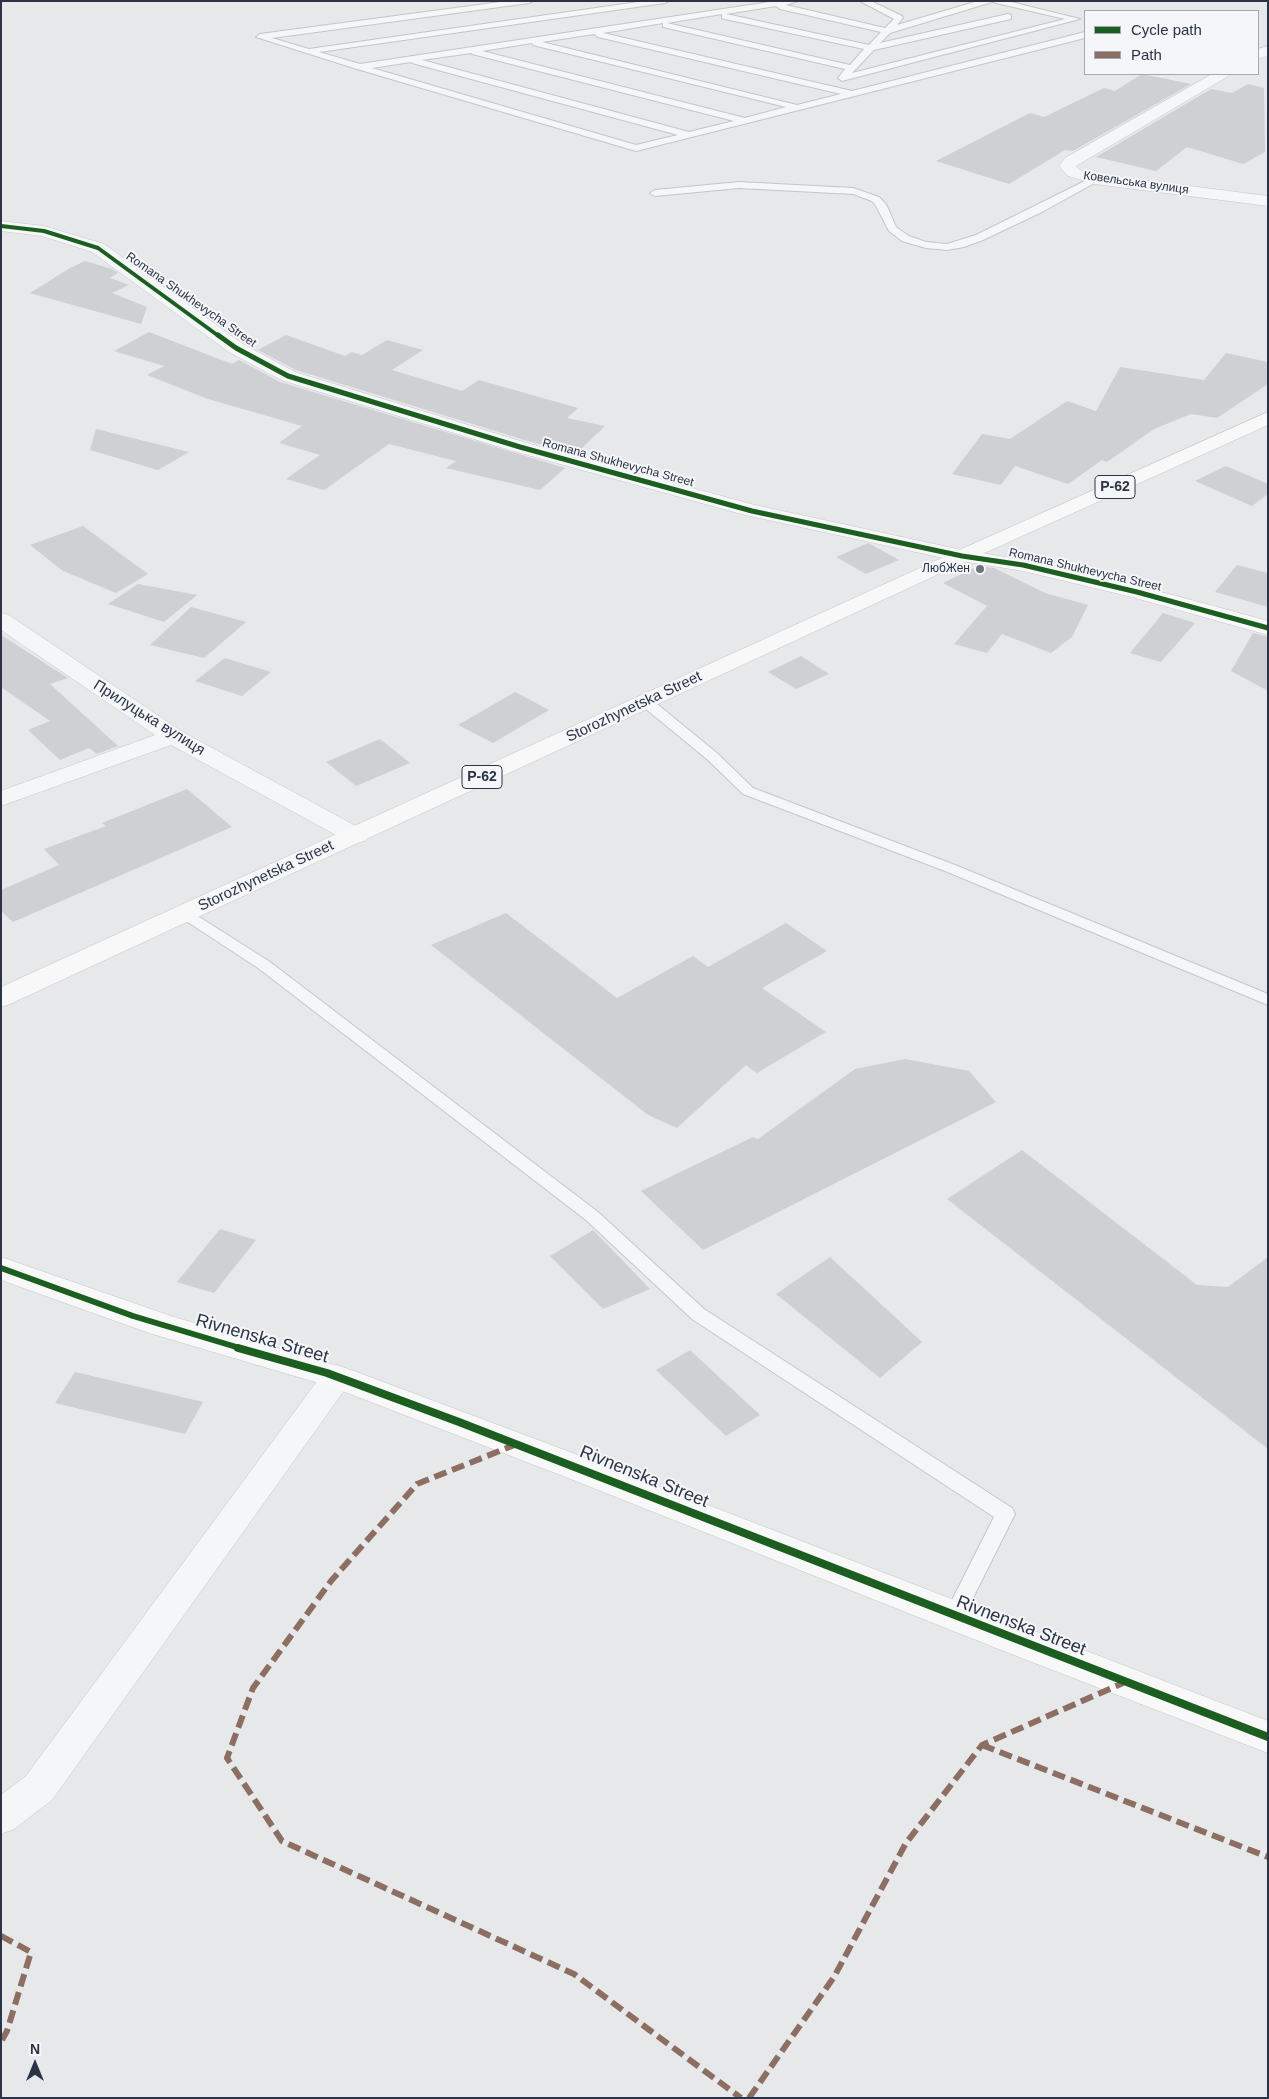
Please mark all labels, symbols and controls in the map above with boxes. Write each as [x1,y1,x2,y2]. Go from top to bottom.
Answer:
legend [1084,10,1259,75]
text: Cycle path [1131,21,1202,38]
text: Path [1131,46,1162,63]
street label: Ковельська вулиця [1082,168,1190,198]
street label: Romana Shukhevycha Street [123,249,259,351]
street label: Romana Shukhevycha Street [541,436,695,490]
road number: Р-62 [1095,476,1135,498]
street label: Romana Shukhevycha Street [1007,545,1163,595]
place label: ЛюбЖен [922,562,970,576]
marker: ЛюбЖен [974,563,986,575]
street label: Storozhynetska Street [563,668,705,746]
street label: Прилуцька вулиця [90,676,208,760]
road number: Р-62 [462,766,502,789]
street label: Storozhynetska Street [195,837,337,915]
street label: Rivnenska Street [193,1310,331,1368]
street label: Rivnenska Street [576,1441,712,1513]
street label: Rivnenska Street [953,1591,1089,1661]
north arrow [10,2039,60,2089]
text: N [30,2041,40,2057]

